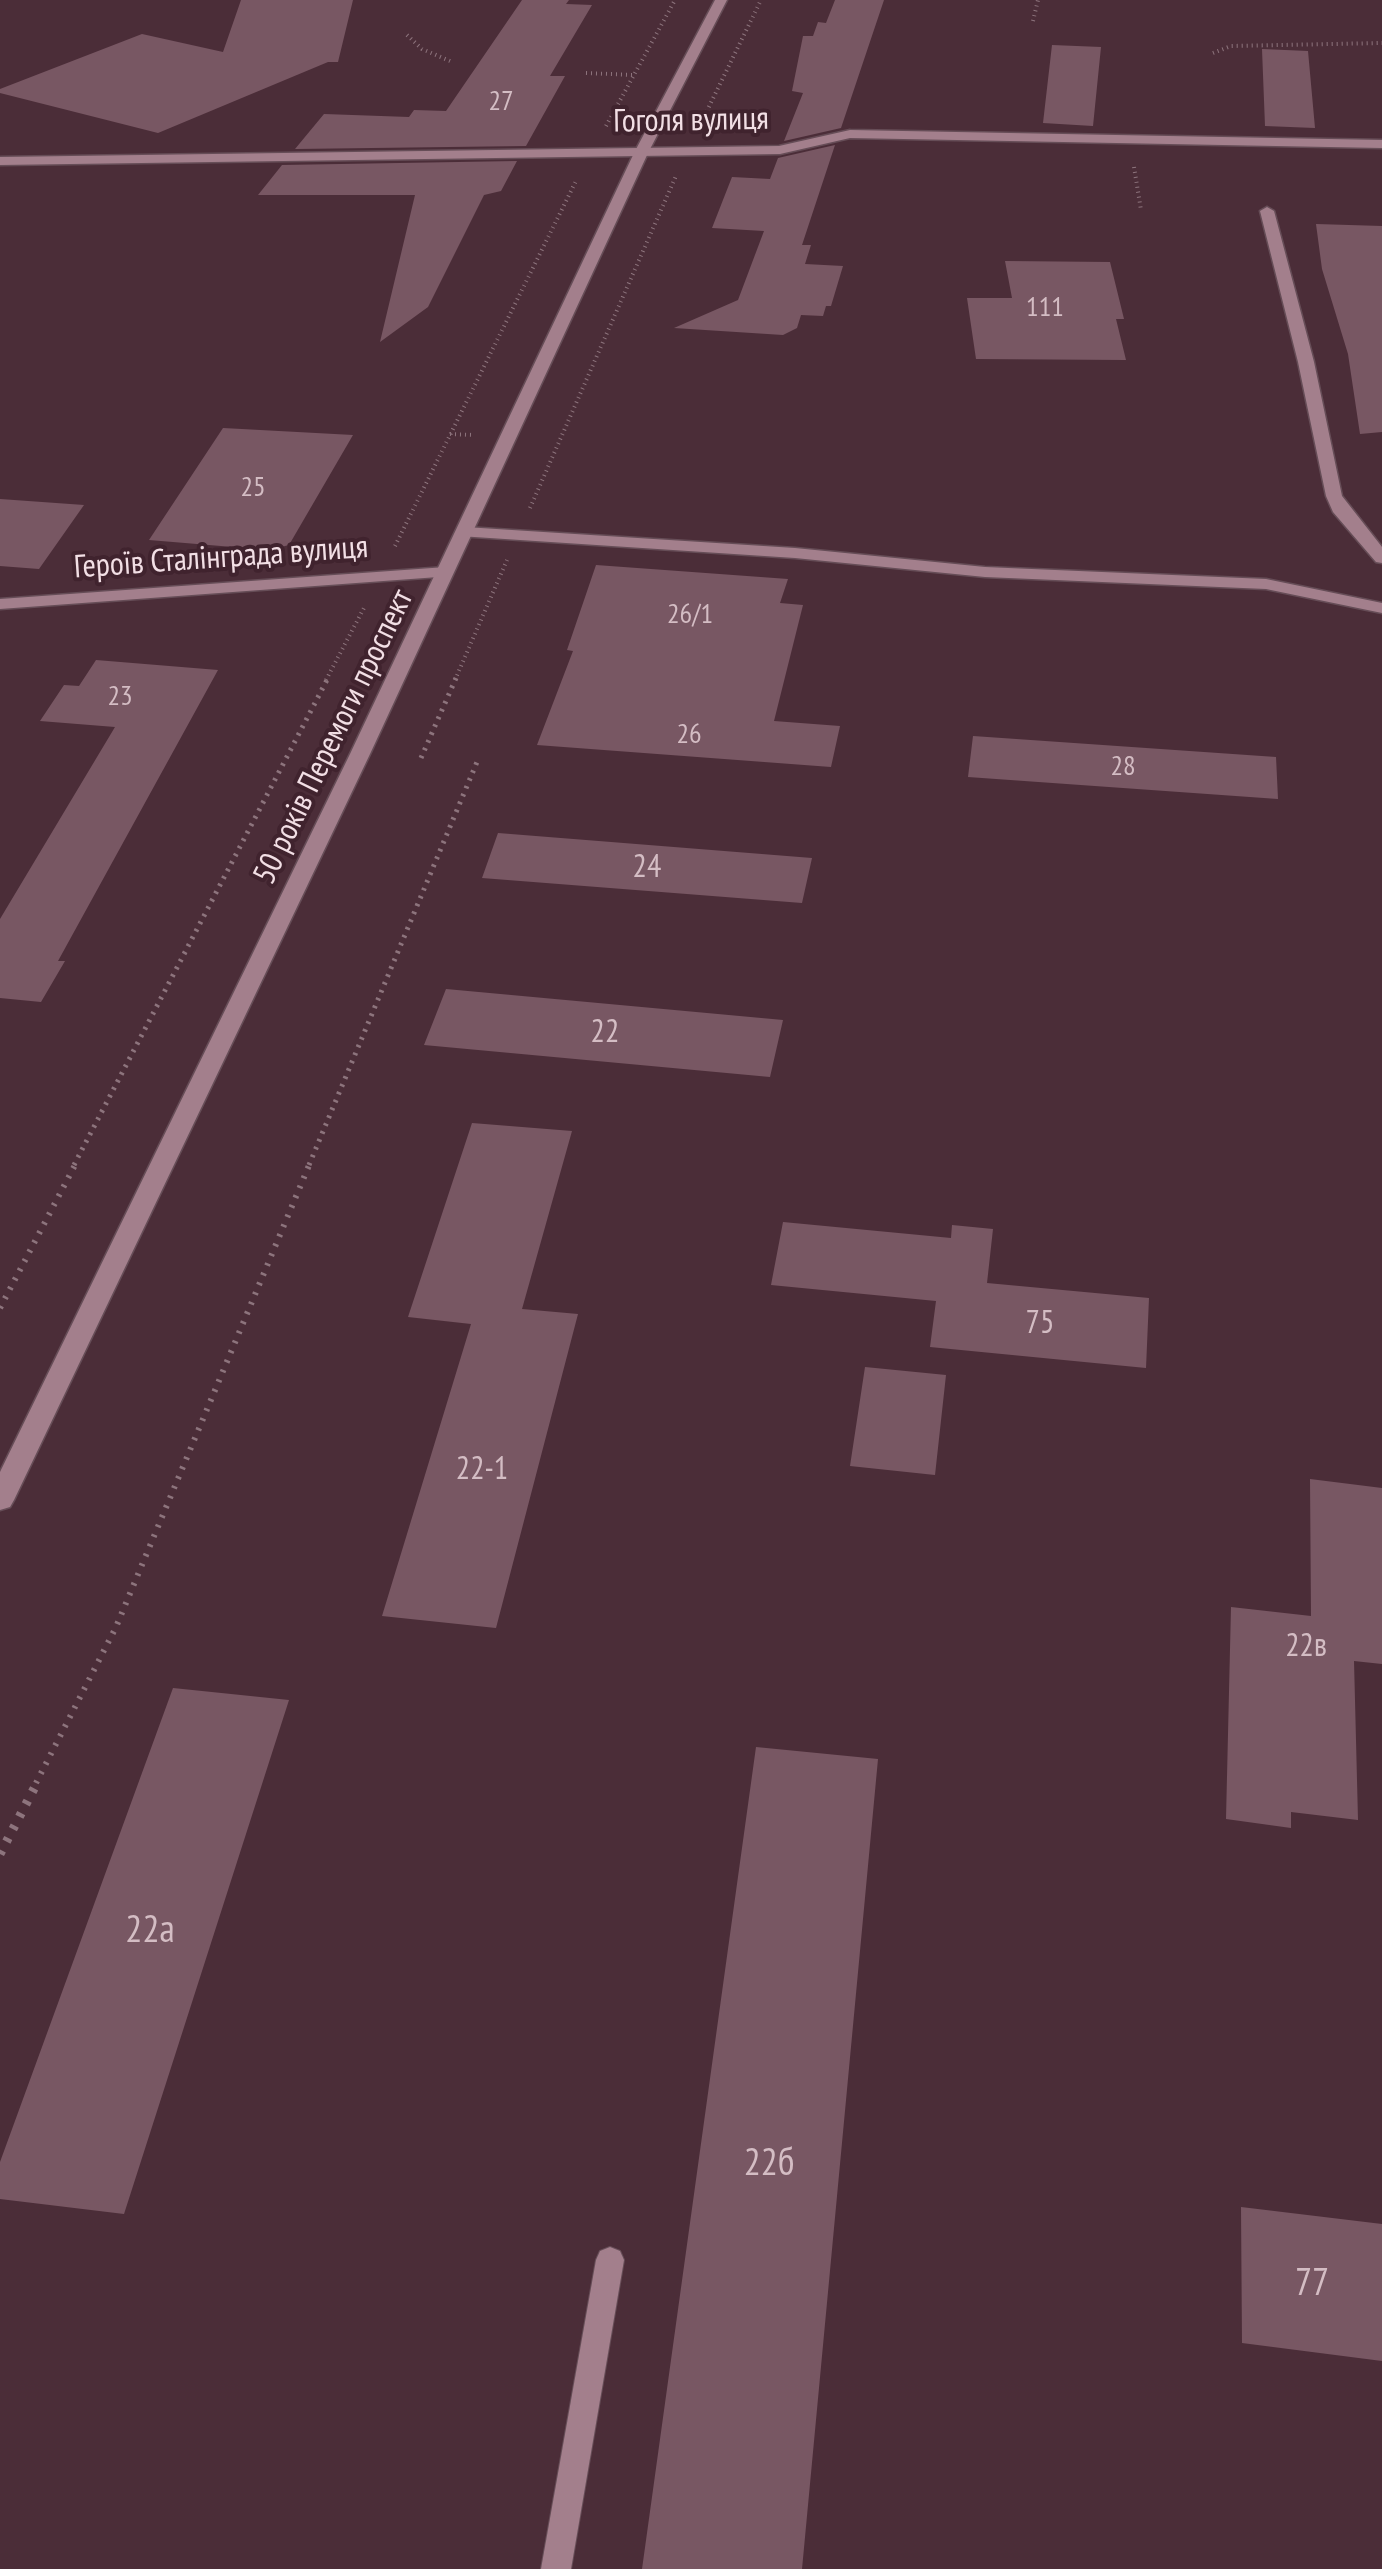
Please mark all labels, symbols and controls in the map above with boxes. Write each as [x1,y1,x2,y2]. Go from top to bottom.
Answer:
house number: 27 [488,85,514,119]
street label: Гоголя вулиця [613,100,769,142]
house number: 111 [1026,291,1064,325]
house number: 25 [240,471,266,505]
street label: Героїв Сталінграда вулиця [73,529,369,587]
street label: 50 років Перемоги проспект [246,583,422,891]
house number: 26/1 [667,598,713,632]
house number: 23 [107,680,133,714]
house number: 26 [676,718,702,752]
house number: 28 [1110,750,1136,784]
house number: 24 [633,849,661,887]
house number: 22 [591,1014,619,1052]
house number: 75 [1026,1305,1054,1343]
house number: 22-1 [456,1451,508,1489]
house number: 22в [1285,1628,1327,1666]
house number: 22а [125,1908,175,1954]
house number: 22б [744,2141,794,2187]
house number: 77 [1295,2261,1329,2307]

